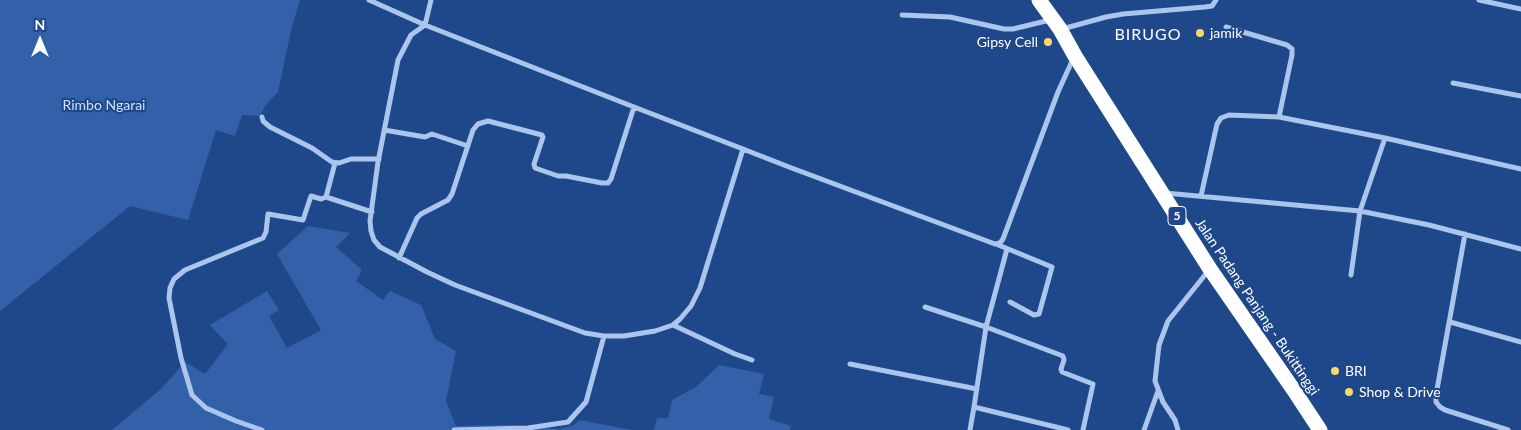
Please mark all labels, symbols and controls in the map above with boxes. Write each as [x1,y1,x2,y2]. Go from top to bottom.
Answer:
north arrow [15,15,65,65]
text: N [35,16,45,33]
district label: BIRUGO [1114,25,1182,45]
place label: jamik [1210,25,1242,41]
marker: jamik [1194,27,1206,39]
place label: Gipsy Cell [977,34,1038,50]
marker: Gipsy Cell [1042,36,1054,48]
park label: Rimbo Ngarai [63,97,145,113]
road number: 5 [1168,207,1186,226]
street label: Jalan Padang Panjang - Bukittinggi [1191,215,1323,399]
place label: BRI [1345,363,1367,379]
marker: BRI [1329,365,1341,377]
place label: Shop & Drive [1359,384,1441,400]
marker: Shop & Drive [1343,386,1355,398]

